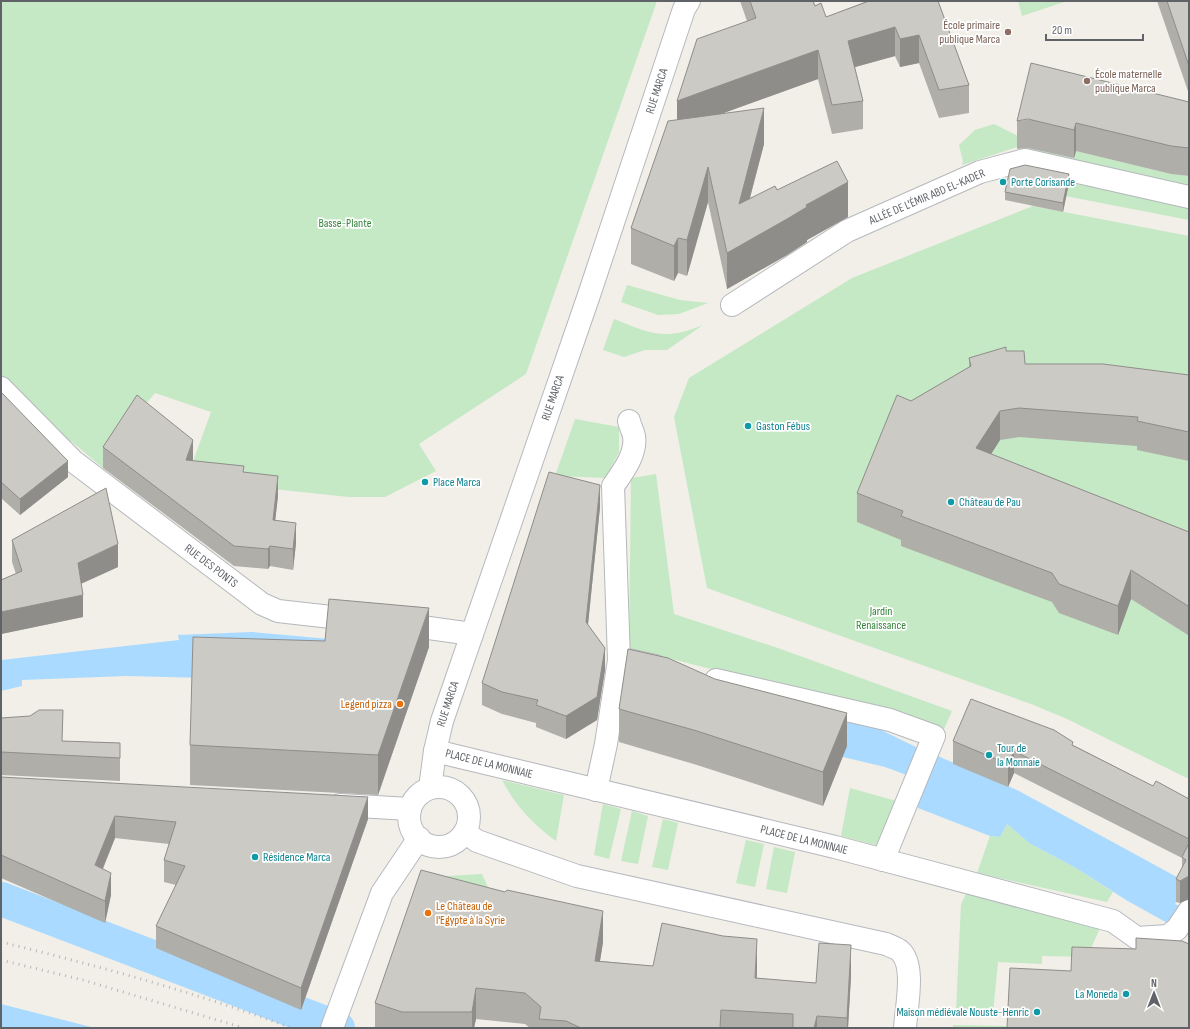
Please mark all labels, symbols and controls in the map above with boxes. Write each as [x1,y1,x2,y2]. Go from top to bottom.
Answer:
scale bar [1046,16,1143,42]
place label: École primaire publique Marca [939,18,1000,47]
text: 20 m [1052,23,1072,38]
marker: École primaire publique Marca [1003,27,1013,37]
street label: RUE MARCA [643,66,672,116]
place label: École maternelle publique Marca [1095,67,1162,96]
marker: École maternelle publique Marca [1082,76,1092,86]
street label: ALLÉE DE L'ÉMIR ABD EL-KADER [866,166,988,229]
place label: Porte Corisande [1011,175,1075,190]
marker: Porte Corisande [998,177,1008,187]
park label: Basse-Plante [318,216,372,231]
street label: RUE MARCA [538,373,568,423]
place label: Gaston Fébus [756,419,810,434]
marker: Gaston Fébus [743,421,753,431]
place label: Place Marca [433,475,481,490]
marker: Place Marca [420,477,430,487]
place label: Château de Pau [959,495,1021,510]
marker: Château de Pau [946,497,956,507]
street label: RUE DES PONTS [181,541,241,591]
park label: Jardin Renaissance [856,604,906,633]
street label: RUE MARCA [434,679,463,729]
place label: Legend pizza [341,697,392,712]
marker: Legend pizza [395,699,405,709]
place label: Tour de la Monnaie [997,741,1040,770]
street label: PLACE DE LA MONNAIE [444,746,534,782]
marker: Tour de la Monnaie [984,750,994,760]
street label: PLACE DE LA MONNAIE [759,822,849,858]
place label: Résidence Marca [263,850,331,865]
marker: Résidence Marca [250,852,260,862]
place label: Le Château de l'Egypte à la Syrie [436,899,505,928]
marker: Le Château de l'Egypte à la Syrie [423,908,433,918]
north arrow [1134,973,1174,1013]
text: N [1151,977,1157,990]
place label: La Moneda [1075,987,1118,1002]
marker: La Moneda [1121,989,1131,999]
place label: Maison médiévale Nouste-Henric [896,1005,1029,1020]
marker: Maison médiévale Nouste-Henric [1032,1007,1042,1017]

